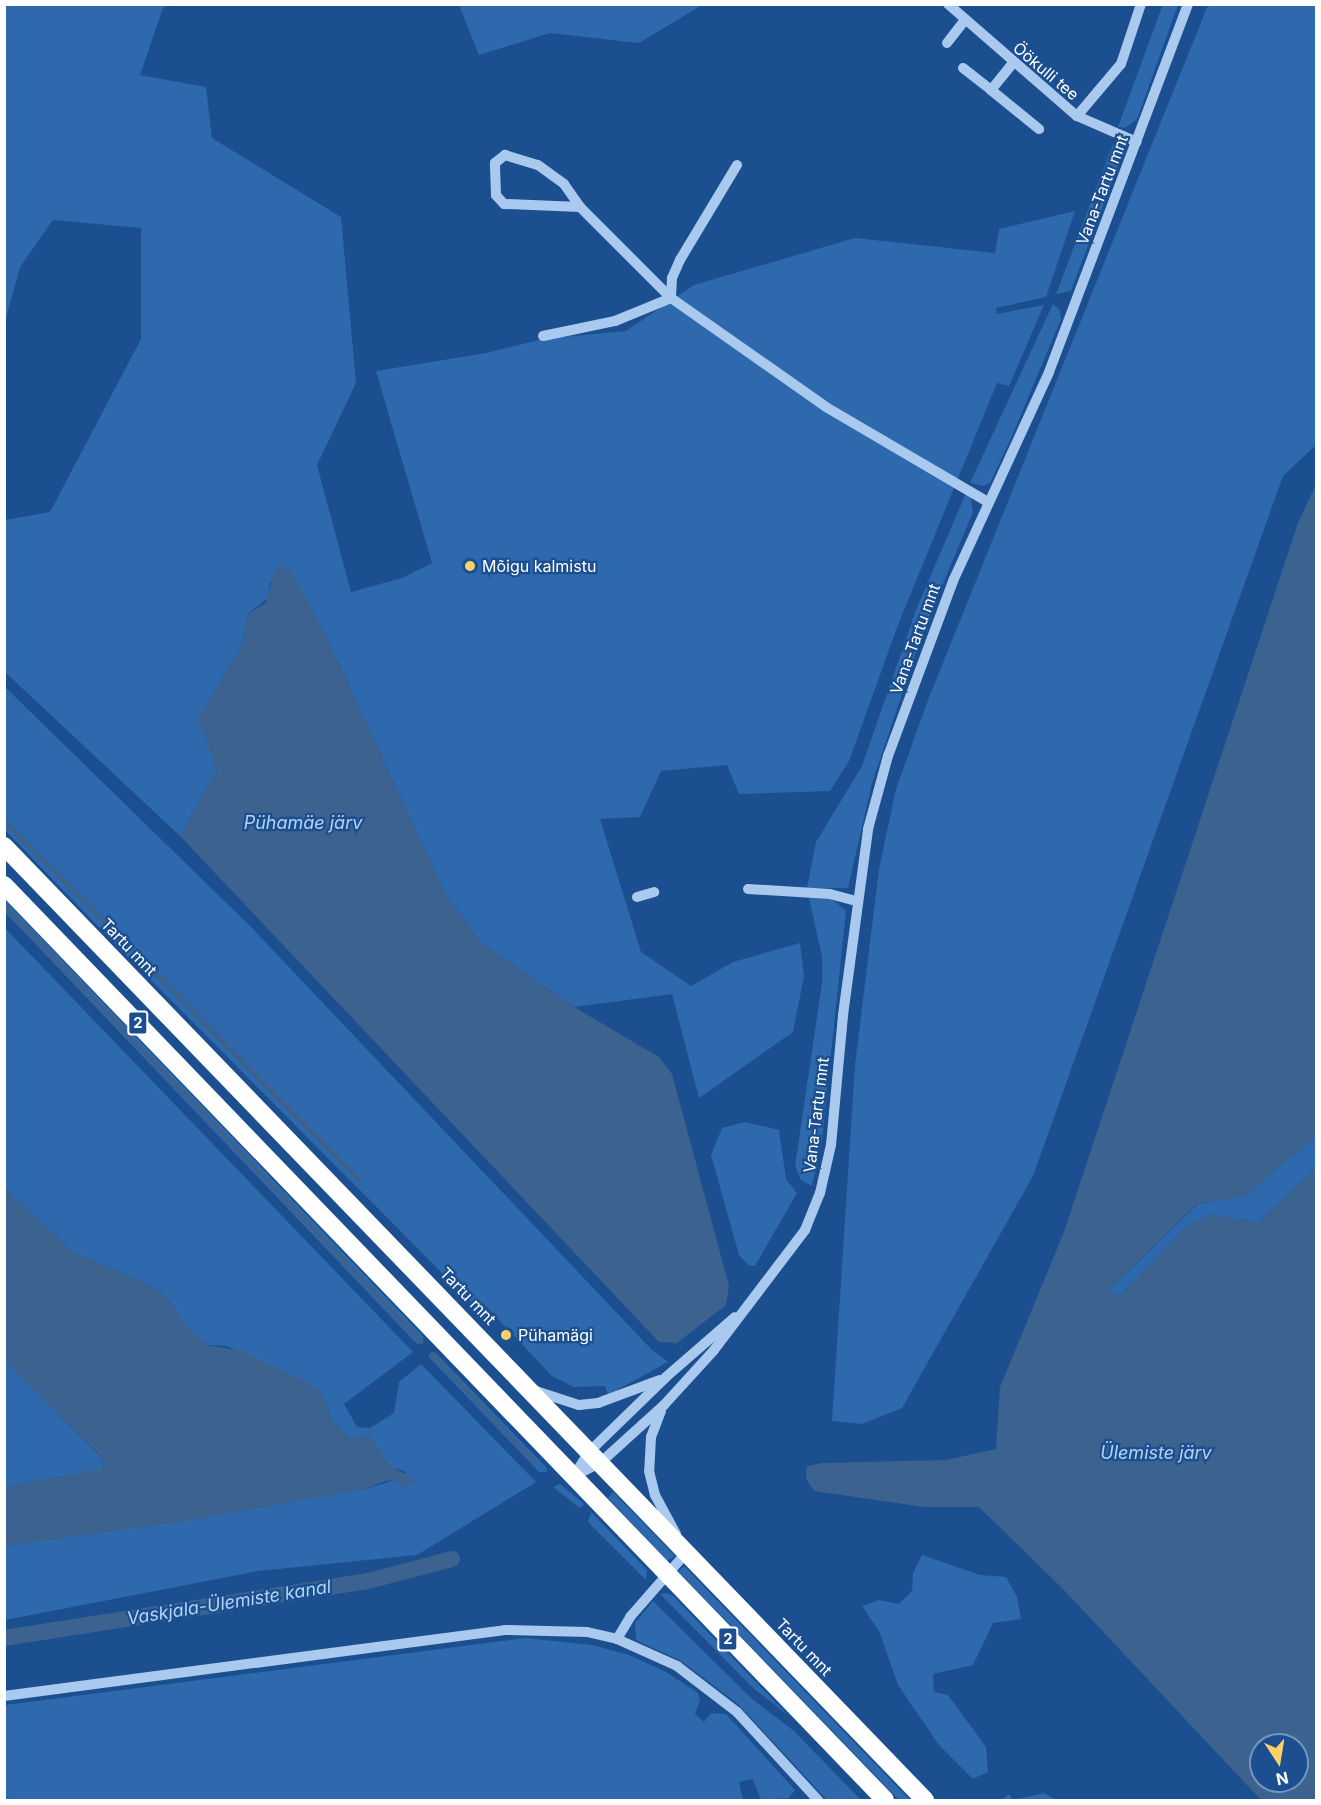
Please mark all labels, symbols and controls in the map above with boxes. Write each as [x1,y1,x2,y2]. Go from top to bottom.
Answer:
street label: Öökulli tee [1009,38,1083,104]
street label: Vana-Tartu mnt [1072,132,1132,248]
place label: Mõigu kalmistu [482,556,596,576]
marker: Mõigu kalmistu [463,559,477,573]
street label: Vana-Tartu mnt [886,581,944,697]
water label: Pühamäe järv [244,812,362,834]
street label: Tartu mnt [97,914,161,980]
road number: 2 [126,1011,150,1035]
street label: Vana-Tartu mnt [799,1056,833,1174]
street label: Tartu mnt [436,1263,500,1329]
place label: Pühamägi [518,1325,593,1345]
marker: Pühamägi [499,1328,513,1342]
water label: Ülemiste järv [1100,1442,1212,1464]
water label: Vaskjala-Ülemiste kanal [125,1576,333,1630]
street label: Tartu mnt [772,1614,836,1680]
road number: 2 [716,1627,740,1651]
north arrow [1249,1733,1309,1793]
text: N [1274,1768,1290,1790]

